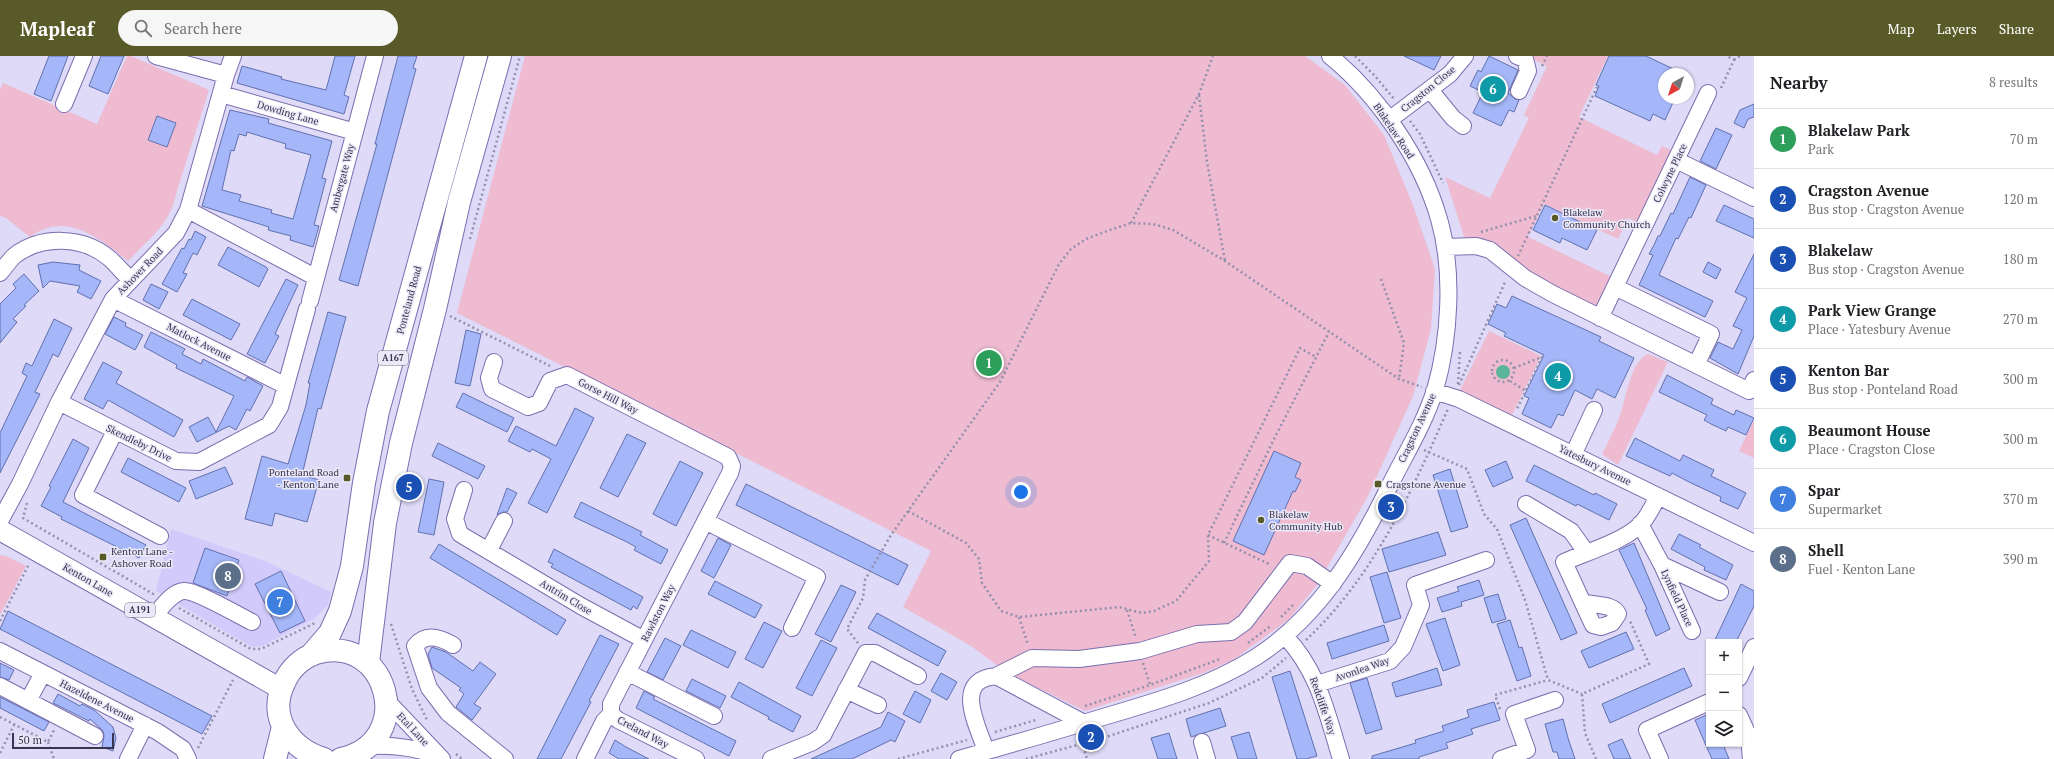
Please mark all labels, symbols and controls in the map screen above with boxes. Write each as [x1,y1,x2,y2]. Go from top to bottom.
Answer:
search box [118,10,398,46]
text: Mapleaf [20,16,94,41]
icon: search [132,17,154,39]
text: Search here [164,18,242,38]
text: Map [1888,19,1915,38]
text: Layers [1937,19,1977,38]
text: Share [1999,19,2034,38]
street label: Cragston Close [1398,63,1458,115]
north arrow [1658,68,1694,104]
text: Nearby [1770,71,1828,94]
text: 8 results [1989,73,2038,91]
pin: 6 [1480,74,1506,104]
street label: Dowding Lane [256,98,320,128]
street label: Blakelaw Road [1371,101,1418,162]
text: Blakelaw Park [1808,120,1910,140]
text: 1 [1779,130,1787,148]
text: 70 m [2010,130,2038,148]
text: Park [1808,140,1834,158]
street label: Colwyne Place [1650,141,1690,205]
street label: Ambergate Way [327,142,358,214]
text: Cragston Avenue [1808,180,1929,200]
text: 2 [1779,190,1787,208]
text: 120 m [2003,190,2038,208]
text: Bus stop · Cragston Avenue [1808,200,1964,218]
place label: Blakelaw Community Church [1563,206,1650,231]
marker: Blakelaw Community Church [1550,213,1560,223]
text: Blakelaw [1808,240,1873,260]
street label: Ashover Road [114,244,166,297]
text: 3 [1779,250,1787,268]
text: 180 m [2003,250,2038,268]
text: Bus stop · Cragston Avenue [1808,260,1964,278]
street label: Ponteland Road [394,264,424,336]
text: Park View Grange [1808,300,1936,320]
text: 4 [1779,310,1787,328]
text: 270 m [2003,310,2038,328]
street label: Matlock Avenue [165,320,233,364]
text: Place · Yatesbury Avenue [1808,320,1951,338]
pin: 1 [976,348,1002,378]
road number: A167 [378,351,408,365]
text: Kenton Bar [1808,360,1889,380]
pin: 4 [1545,361,1571,391]
text: 5 [1779,370,1787,388]
text: 300 m [2003,370,2038,388]
street label: Gorse Hill Way [576,375,641,417]
text: Bus stop · Ponteland Road [1808,380,1958,398]
street label: Cragston Avenue [1395,391,1439,465]
text: Beaumont House [1808,420,1931,440]
street label: Skendleby Drive [104,421,174,465]
text: 6 [1779,430,1787,448]
text: 300 m [2003,430,2038,448]
text: Place · Cragston Close [1808,440,1935,458]
street label: Yatesbury Avenue [1557,442,1633,488]
place label: Ponteland Road - Kenton Lane [269,466,339,491]
pin: 5 [396,472,422,502]
marker: Ponteland Road - Kenton Lane [342,473,352,483]
place label: Cragstone Avenue [1386,478,1466,491]
marker: Cragstone Avenue [1373,479,1383,489]
text: Spar [1808,480,1840,500]
your location [1011,482,1031,502]
text: 7 [1779,490,1787,508]
text: 370 m [2003,490,2038,508]
pin: 3 [1378,492,1404,522]
text: Supermarket [1808,500,1882,518]
place label: Blakelaw Community Hub [1269,508,1343,533]
marker: Blakelaw Community Hub [1256,515,1266,525]
text: Shell [1808,540,1844,560]
place label: Kenton Lane - Ashover Road [111,545,173,570]
text: 8 [1779,550,1787,568]
text: 390 m [2003,550,2038,568]
marker: Kenton Lane - Ashover Road [98,552,108,562]
street label: Kenton Lane [60,560,116,600]
text: Fuel · Kenton Lane [1808,560,1915,578]
pin: 8 [215,561,241,591]
street label: Lynfield Place [1658,567,1696,629]
street label: Antrim Close [537,576,595,618]
street label: Rawlston Way [638,581,678,644]
pin: 7 [267,587,293,617]
road number: A191 [125,603,155,617]
map controls [1706,639,1742,747]
button: + [1706,639,1742,675]
street label: Avonlea Way [1333,653,1392,684]
street label: Redcliffe Way [1307,675,1339,738]
button: − [1706,675,1742,711]
street label: Hazeldene Avenue [58,677,136,725]
street label: Etal Lane [394,709,432,749]
button: layers [1706,711,1742,747]
street label: Creland Way [615,713,672,751]
pin: 2 [1078,722,1104,752]
scale bar [12,731,114,750]
text: 50 m [18,733,42,747]

